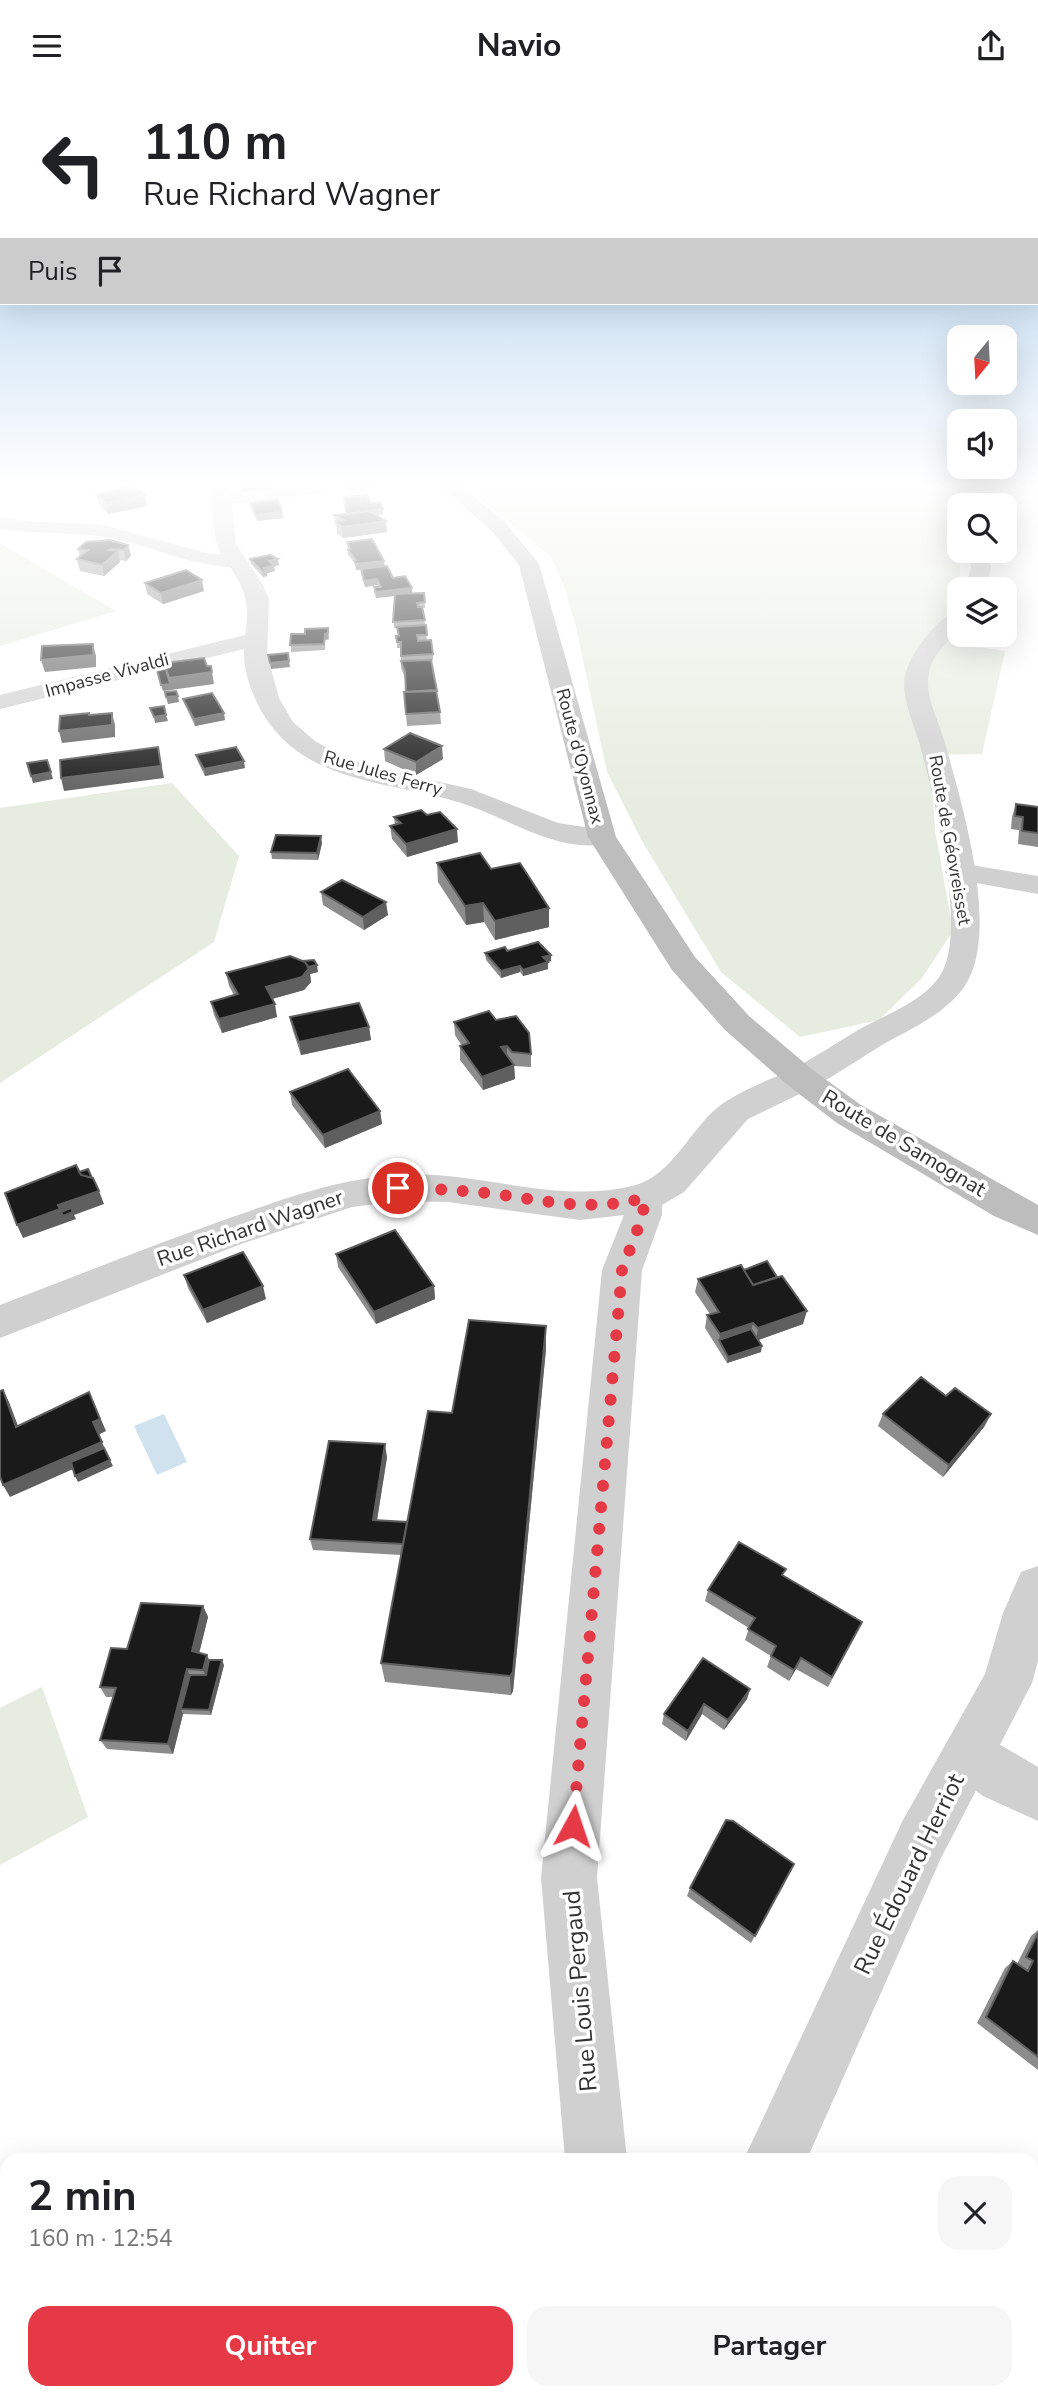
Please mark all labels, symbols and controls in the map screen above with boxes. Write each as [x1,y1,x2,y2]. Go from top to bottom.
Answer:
text: Navio [477,24,561,67]
icon: menu [28,27,66,65]
icon: share [972,27,1010,65]
text: 110 m [143,109,287,176]
icon: left [28,119,119,210]
text: Rue Richard Wagner [143,173,440,216]
icon: arrive [91,252,129,290]
text: Puis [28,254,77,289]
north arrow [947,325,1017,395]
map controls [947,325,1017,647]
button: sound [947,409,1017,479]
button: search [947,493,1017,563]
button: layers [947,577,1017,647]
street label: Impasse Vivaldi [43,647,171,703]
street label: Route d'Oyonnax [550,686,610,827]
street label: Rue Jules Ferry [321,745,446,802]
street label: Route de Géovreisset [923,753,977,928]
street label: Route de Samognat [817,1083,992,1203]
pin [368,1158,428,1218]
icon: arrive [379,1169,417,1207]
street label: Rue Richard Wagner [153,1183,347,1273]
street label: Rue Édouard Herriot [846,1768,972,1980]
position arrow [536,1789,610,1863]
street label: Rue Louis Pergaud [555,1889,605,2093]
text: 2 min [28,2168,137,2225]
button: close [938,2176,1012,2250]
text: 160 m · 12:54 [28,2223,173,2254]
button: Quitter [28,2306,513,2386]
button: Partager [527,2306,1012,2386]

